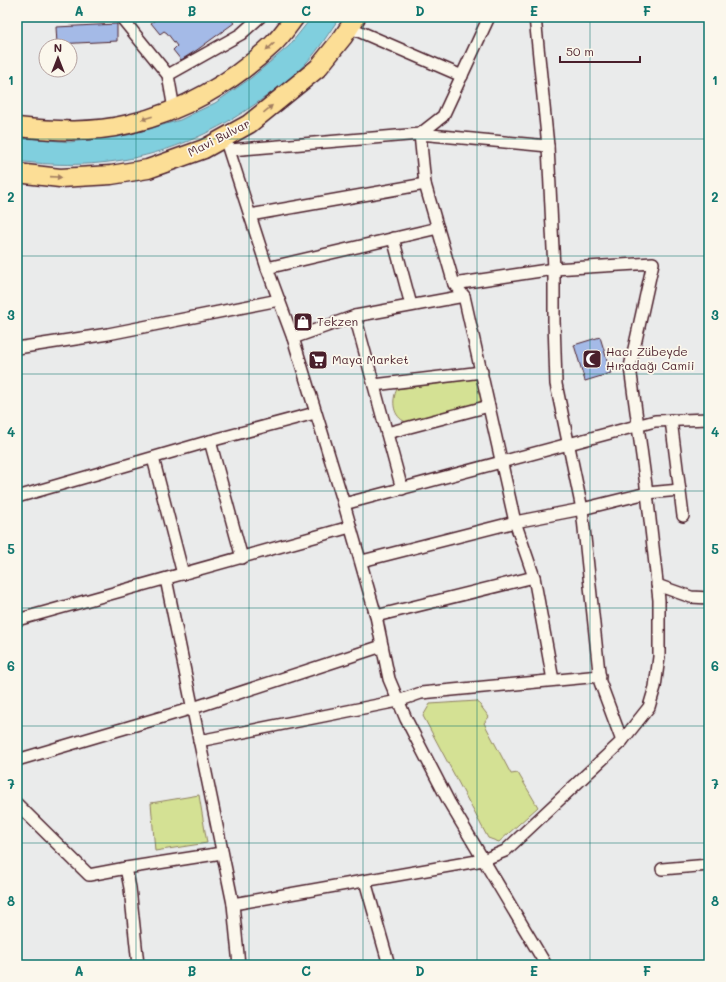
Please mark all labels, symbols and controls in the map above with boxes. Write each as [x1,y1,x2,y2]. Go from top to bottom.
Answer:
text: A [74,2,84,19]
text: B [188,2,197,19]
text: C [301,2,311,19]
text: D [415,2,425,19]
text: E [530,2,538,19]
text: F [643,2,651,19]
north arrow [38,38,78,78]
scale bar [560,38,640,64]
text: N [54,40,62,55]
one-way arrow [265,42,275,51]
text: 50 m [566,43,594,59]
text: 1 [8,71,14,88]
text: 1 [712,71,718,88]
one-way arrow [263,105,273,113]
one-way arrow [141,115,153,121]
street label: Mavi Bulvar [185,115,252,160]
one-way arrow [50,174,62,181]
text: 2 [7,188,15,205]
text: 2 [711,188,719,205]
text: 3 [7,306,15,323]
text: 3 [711,306,719,323]
shop icon: Tekzen [292,311,314,333]
place label: Tekzen [317,313,358,329]
place label: Hacı Zübeyde Hıradağı Camii [606,343,694,373]
mosque icon: Hacı Zübeyde Hıradağı Camii [581,348,603,370]
supermarket icon: Maya Market [307,349,329,371]
place label: Maya Market [332,351,409,367]
text: 4 [7,423,15,440]
text: 4 [711,423,719,440]
text: 5 [7,540,15,557]
text: 5 [711,540,719,557]
text: 6 [7,657,15,674]
text: 6 [711,657,719,674]
text: 7 [7,775,15,792]
text: 7 [711,775,719,792]
text: 8 [7,892,15,909]
text: 8 [711,892,719,909]
text: A [74,962,84,979]
text: B [188,962,197,979]
text: C [301,962,311,979]
text: D [415,962,425,979]
text: E [530,962,538,979]
text: F [643,962,651,979]

